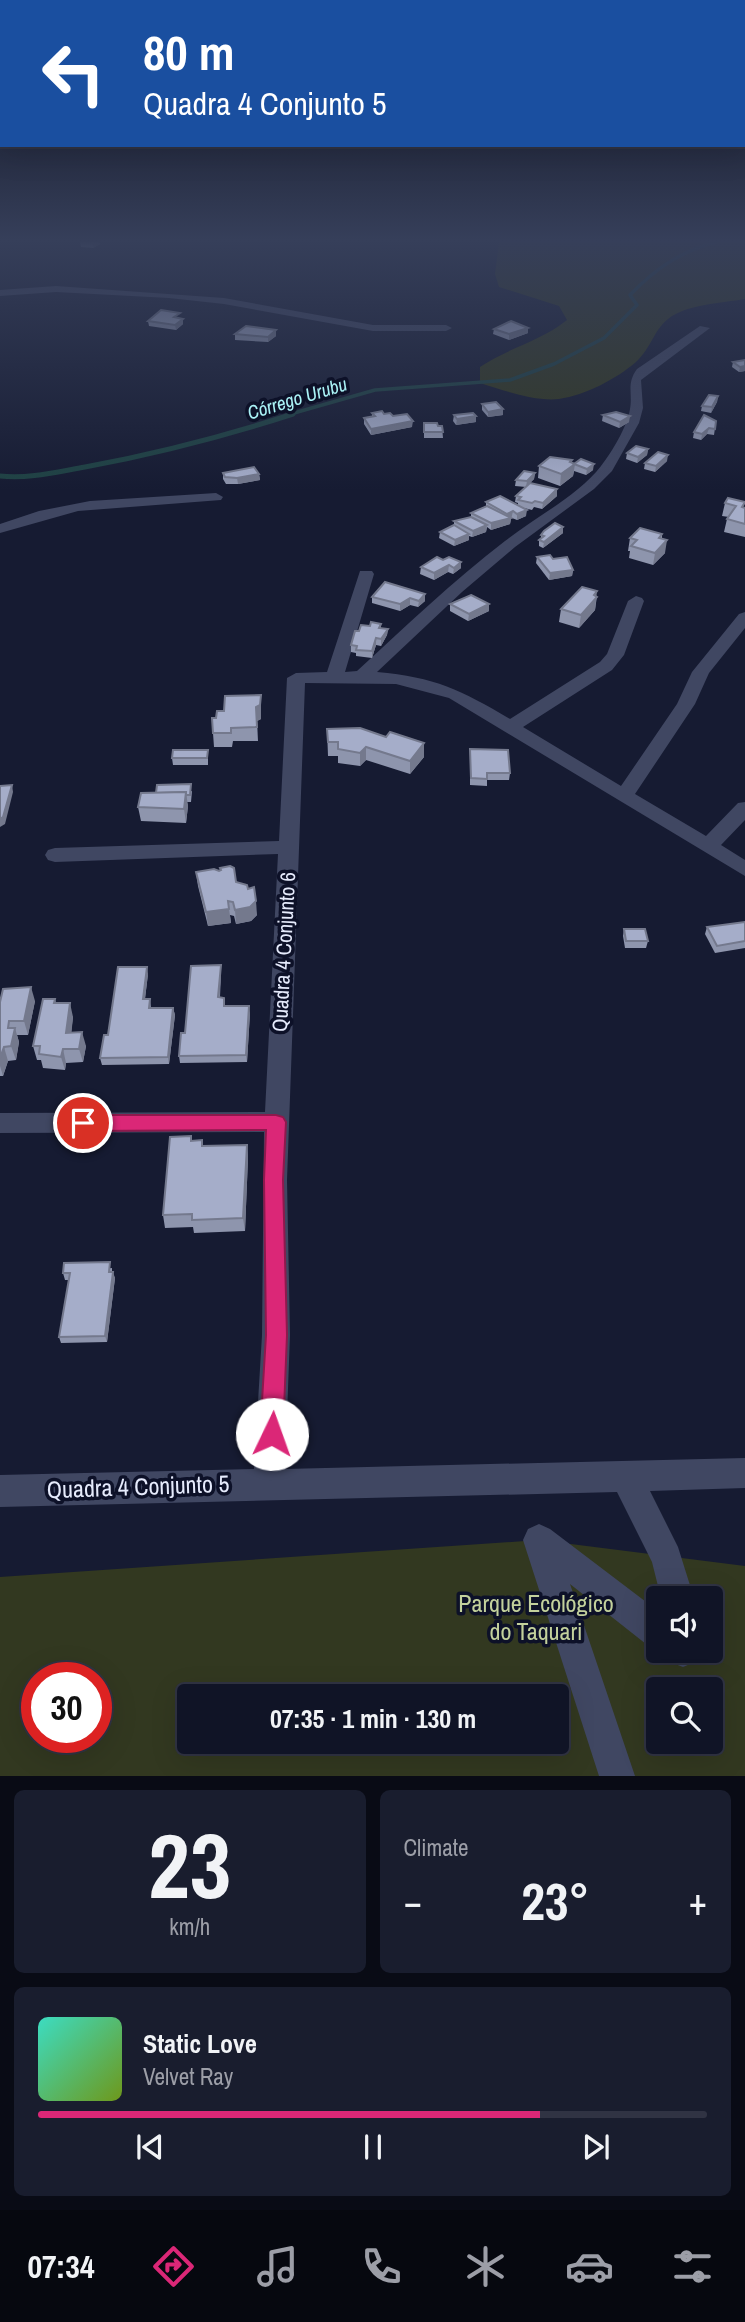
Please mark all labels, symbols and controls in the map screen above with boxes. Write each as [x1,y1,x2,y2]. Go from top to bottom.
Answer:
text: 80 m [143,19,235,85]
icon: left [28,28,119,119]
text: Quadra 4 Conjunto 5 [143,82,387,125]
water label: Córrego Urubu [244,370,350,425]
street label: Quadra 4 Conjunto 6 [265,871,302,1033]
pin [53,1093,113,1153]
icon: arrive [64,1104,102,1142]
position arrow [235,1397,309,1471]
street label: Quadra 4 Conjunto 5 [46,1467,230,1505]
map controls [646,1586,723,1754]
button: sound [646,1586,723,1663]
park label: Parque Ecológico do Taquari [458,1587,614,1647]
speed limit sign: 30 [21,1662,112,1753]
button: search [646,1677,723,1754]
text: 07:35 · 1 min · 130 m [270,1701,476,1736]
text: 23 [148,1804,231,1926]
text: Climate [404,1832,468,1863]
text: 23° [521,1866,589,1936]
text: − [404,1876,422,1927]
text: + [689,1876,707,1927]
text: km/h [169,1911,210,1942]
text: Static Love [143,2026,257,2061]
text: Velvet Ray [143,2061,233,2092]
icon: previous [131,2128,169,2166]
icon: pause [354,2128,392,2166]
icon: next [577,2128,615,2166]
icon: directions [149,2242,198,2291]
icon: music [253,2242,302,2291]
icon: phone [357,2242,406,2291]
icon: climate [461,2242,510,2291]
icon: car [565,2242,614,2291]
icon: filters [668,2242,717,2291]
text: 07:34 [27,2245,95,2288]

